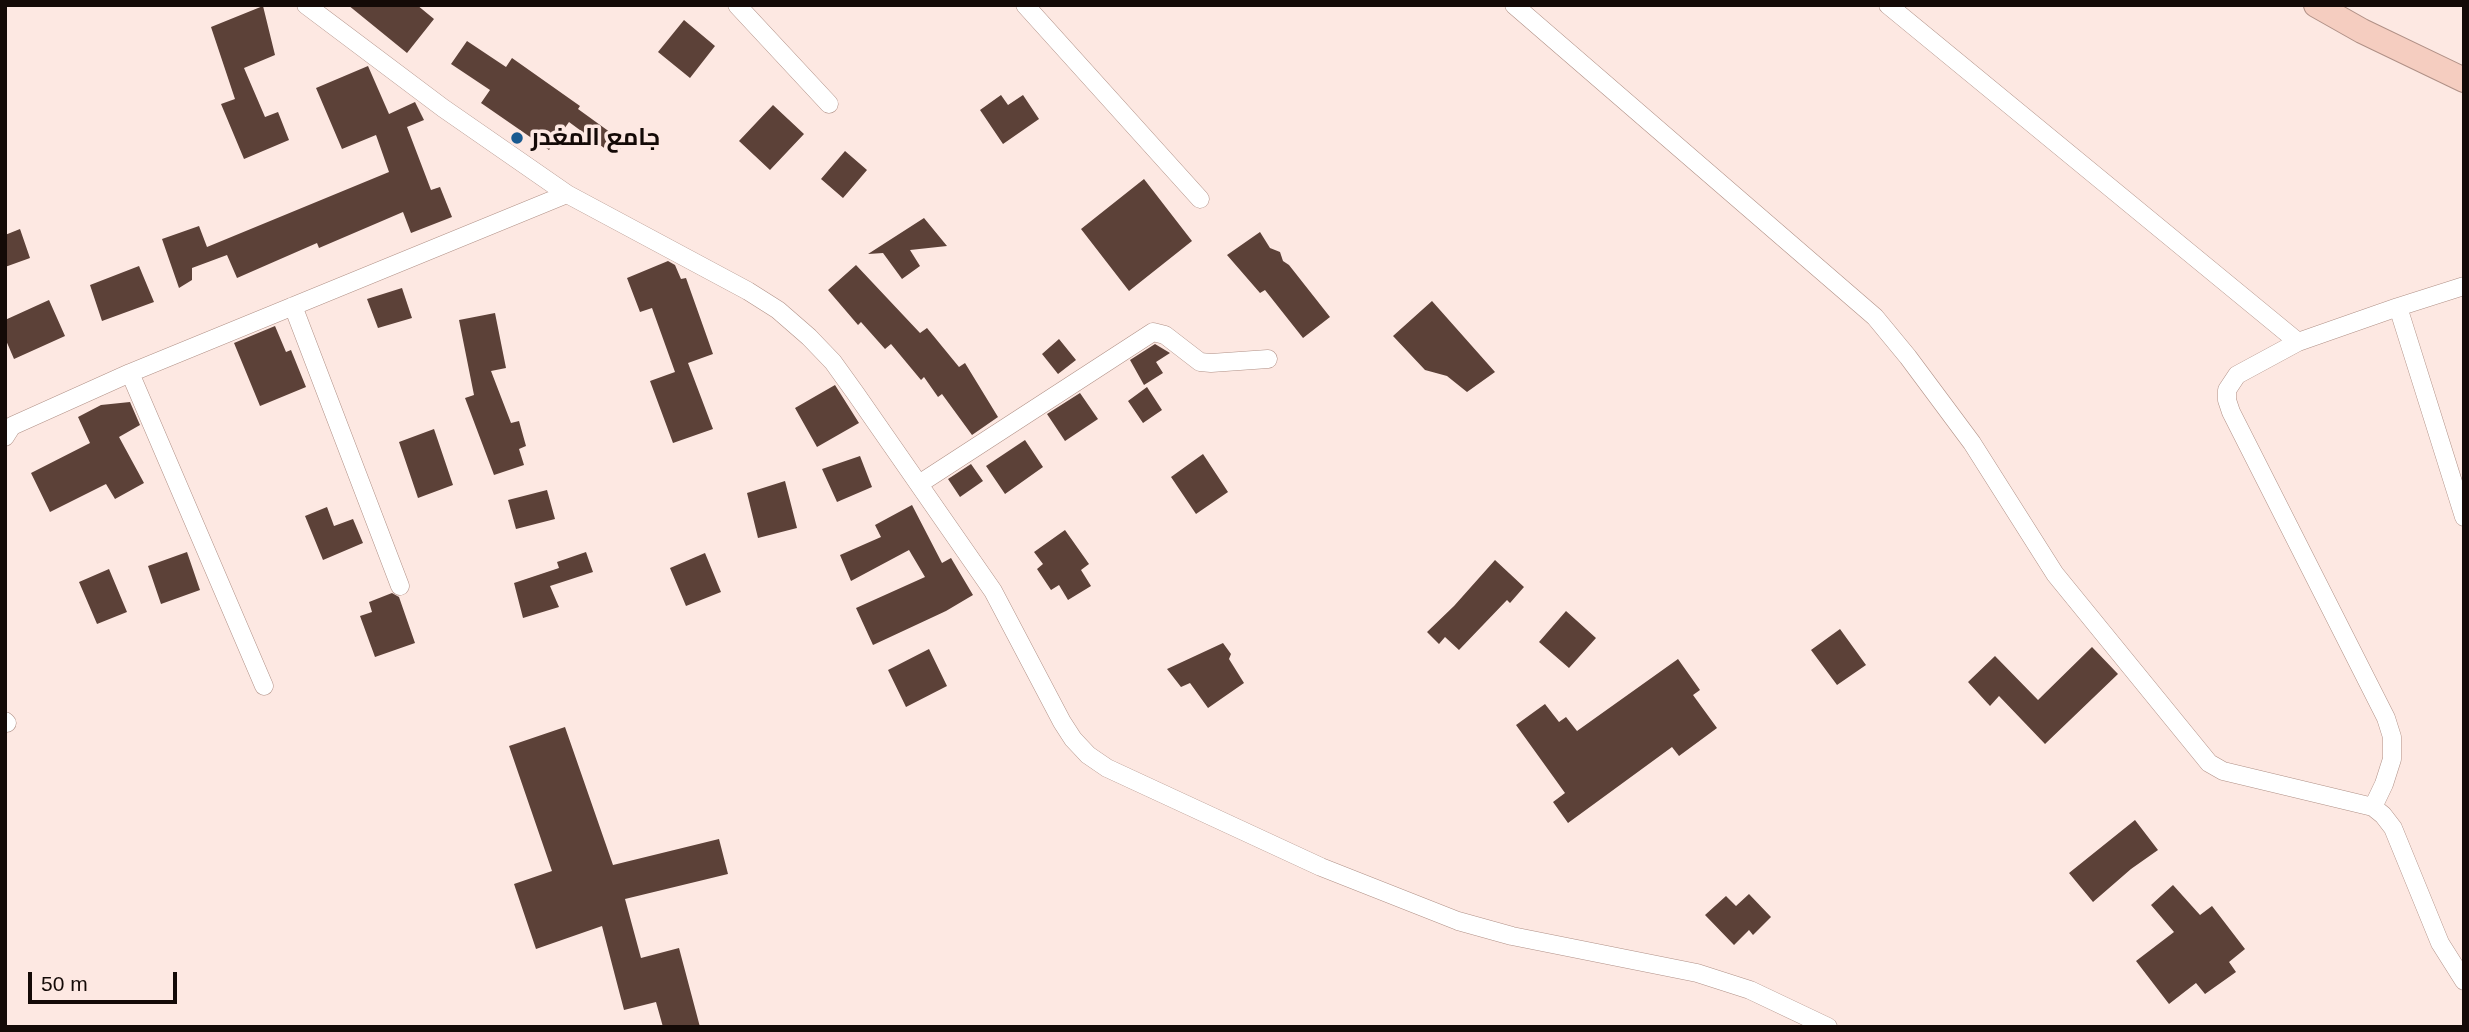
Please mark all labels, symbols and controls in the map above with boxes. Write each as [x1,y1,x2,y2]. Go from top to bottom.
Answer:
place label: جامع المغدر [531,124,660,152]
marker: جامع المغدر [509,130,525,146]
scale bar [32,958,180,1002]
text: 50 m [41,972,88,995]

